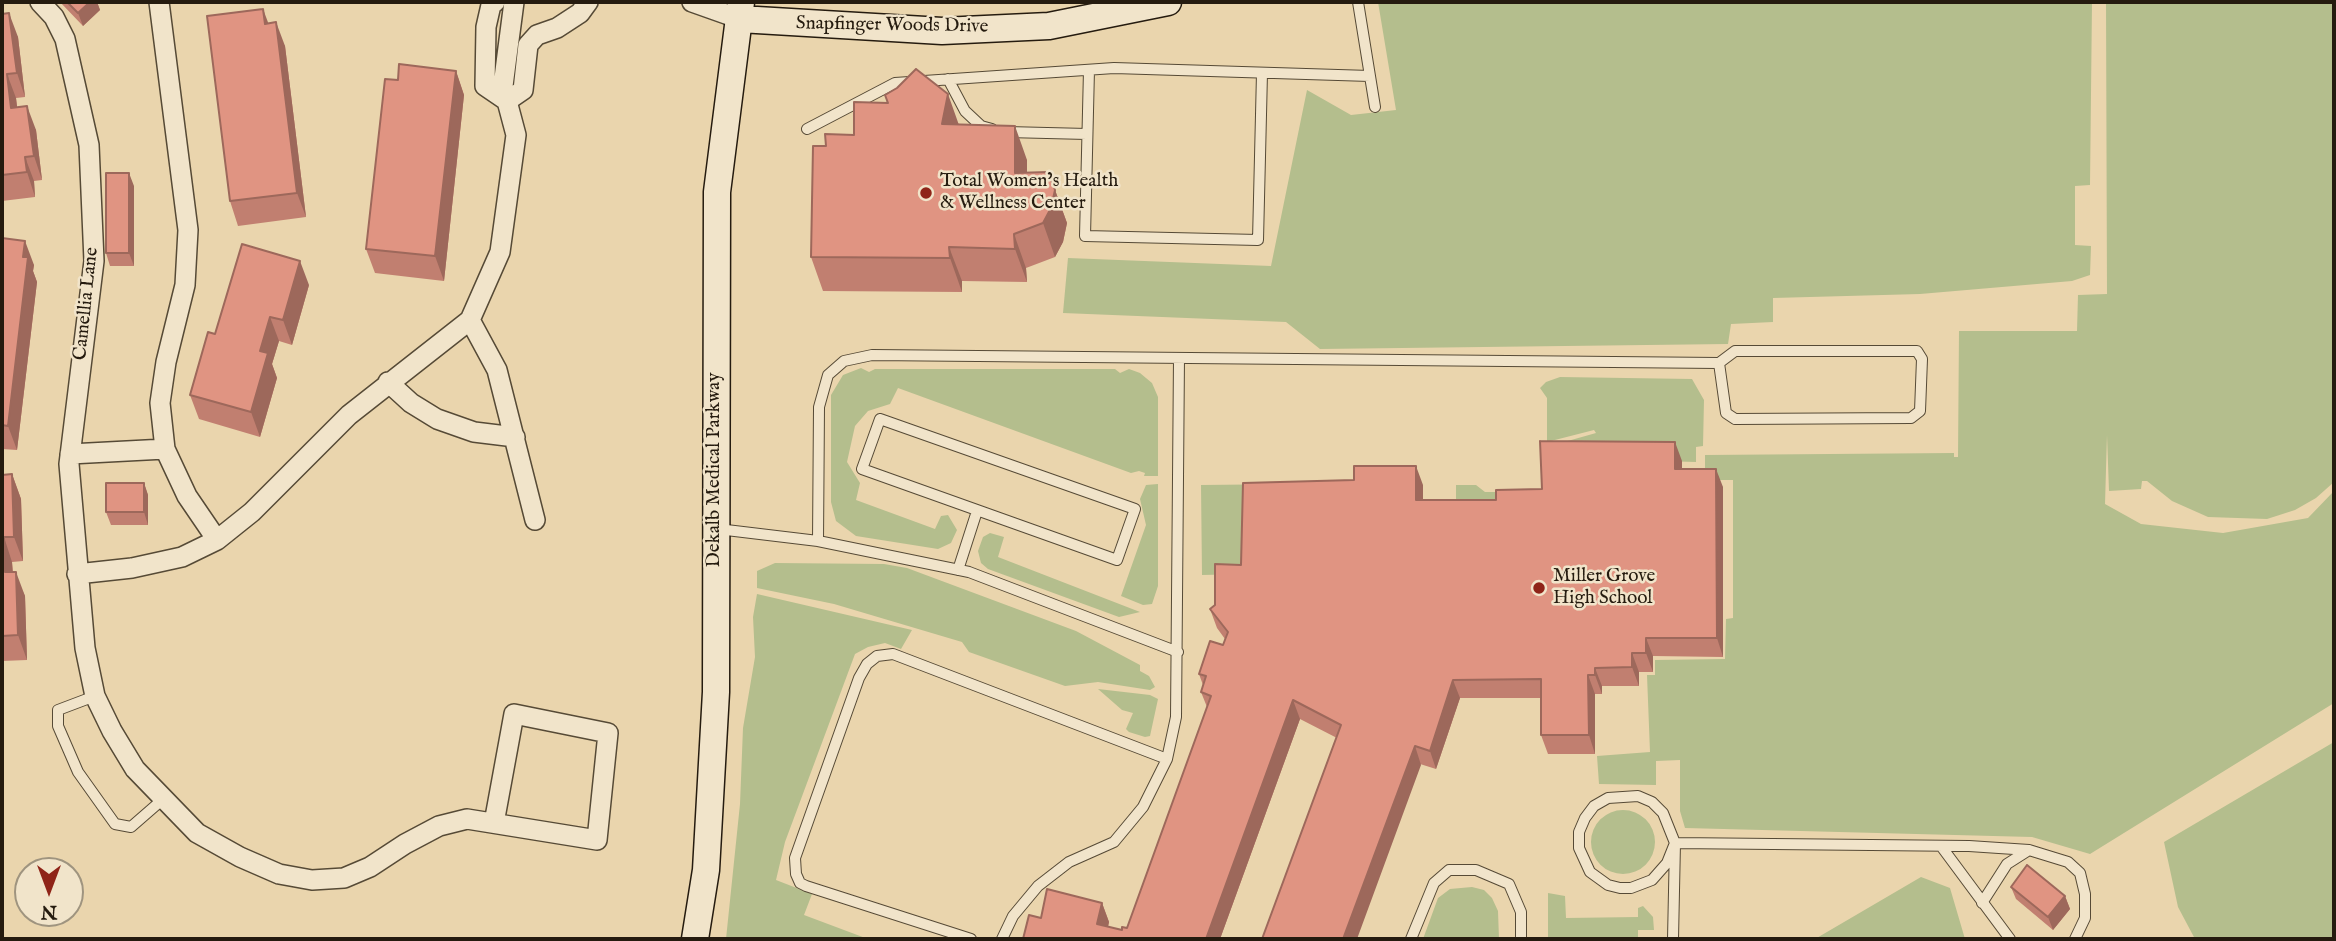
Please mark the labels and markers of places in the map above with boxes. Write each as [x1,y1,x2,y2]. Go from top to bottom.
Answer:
place label: Total Women’s Health & Wellness Center [940,171,1118,215]
marker: Total Women’s Health & Wellness Center [918,185,934,201]
place label: Miller Grove High School [1553,566,1655,610]
marker: Miller Grove High School [1531,580,1547,596]

